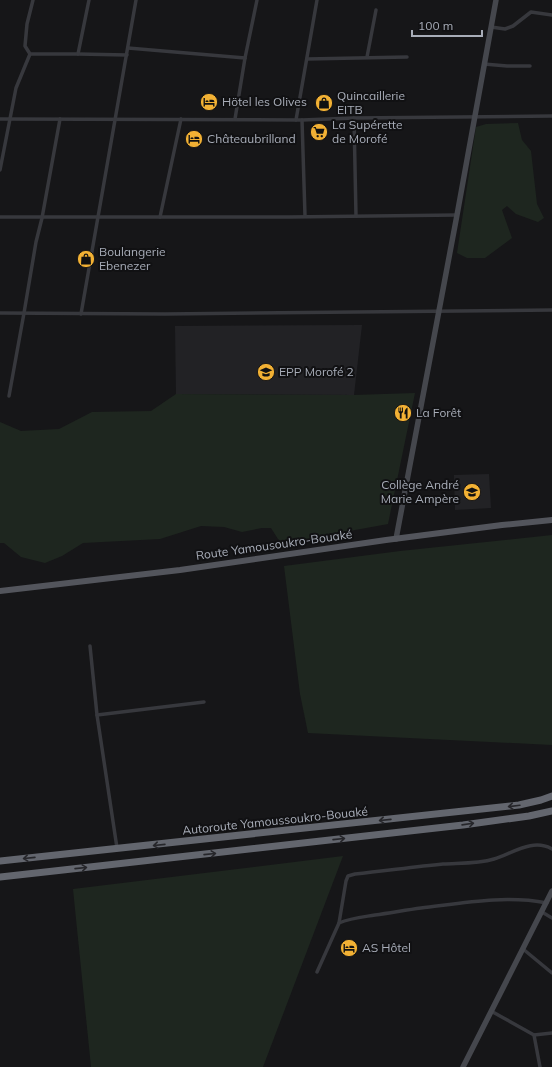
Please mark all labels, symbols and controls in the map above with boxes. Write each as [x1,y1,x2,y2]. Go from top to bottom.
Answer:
scale bar [412,12,482,38]
text: 100 m [418,18,453,33]
place label: Quincaillerie EITB [337,88,405,117]
hotel icon: Hötel les Olives [199,92,219,112]
shop icon: Quincaillerie EITB [314,93,334,113]
place label: Hötel les Olives [222,94,307,109]
place label: La Supérette de Morofé [332,117,403,146]
supermarket icon: La Supérette de Morofé [309,122,329,142]
hotel icon: Châteaubrilland [184,129,204,149]
place label: Châteaubrilland [207,131,296,146]
place label: Boulangerie Ebenezer [99,244,166,273]
shop icon: Boulangerie Ebenezer [76,249,96,269]
school or university icon: EPP Morofé 2 [256,362,276,382]
place label: EPP Morofé 2 [279,364,354,379]
restaurant icon: La Forêt [393,403,413,423]
place label: La Forêt [416,405,461,420]
place label: Collège André Marie Ampère [381,477,459,506]
school or university icon: Collège André Marie Ampère [462,482,482,502]
street label: Route Yamousoukro-Bouaké [195,526,353,563]
one-way arrow [508,802,521,810]
street label: Autoroute Yamoussoukro-Bouaké [181,803,368,838]
one-way arrow [379,816,392,824]
one-way arrow [461,821,474,828]
one-way arrow [332,835,345,843]
one-way arrow [152,841,165,848]
one-way arrow [203,850,216,858]
one-way arrow [23,854,36,862]
one-way arrow [74,865,87,872]
hotel icon: AS Hôtel [339,938,359,958]
place label: AS Hôtel [362,940,411,955]

